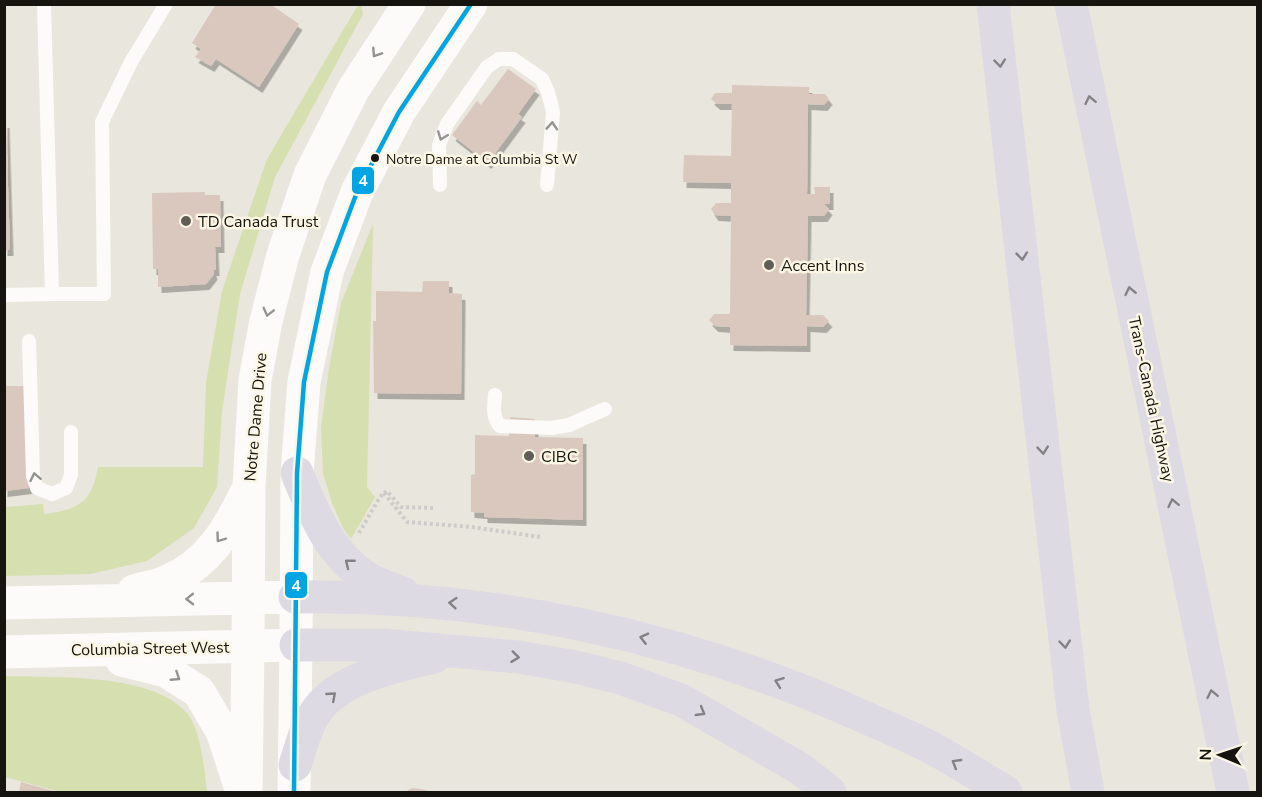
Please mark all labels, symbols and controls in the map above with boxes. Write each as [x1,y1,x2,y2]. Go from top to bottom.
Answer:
one-way arrow [372,47,384,57]
one-way arrow [993,58,1006,67]
one-way arrow [1085,96,1098,106]
one-way arrow [545,122,558,131]
one-way arrow [437,130,450,141]
place label: Notre Dame at Columbia St W [386,150,578,169]
marker: Notre Dame at Columbia St W [369,152,381,164]
line badge: 4 [351,166,375,195]
text: 4 [358,170,368,192]
place label: TD Canada Trust [198,211,319,233]
marker: TD Canada Trust [179,214,193,228]
one-way arrow [1015,252,1027,261]
place label: Accent Inns [781,255,864,277]
marker: Accent Inns [762,258,776,272]
one-way arrow [1124,287,1137,297]
one-way arrow [263,307,276,317]
street label: Trans-Canada Highway [1123,314,1179,485]
street label: Notre Dame Drive [239,352,273,482]
place label: CIBC [541,446,578,468]
one-way arrow [1037,446,1049,455]
marker: CIBC [522,449,536,463]
one-way arrow [29,472,42,482]
one-way arrow [1167,498,1180,508]
one-way arrow [216,531,227,542]
one-way arrow [345,559,356,570]
line badge: 4 [284,571,308,599]
text: 4 [291,575,301,597]
one-way arrow [185,593,194,605]
one-way arrow [448,597,457,610]
one-way arrow [639,633,649,646]
street label: Columbia Street West [71,637,230,661]
one-way arrow [1059,639,1071,648]
one-way arrow [511,650,520,663]
one-way arrow [169,670,180,681]
one-way arrow [774,677,785,689]
one-way arrow [1206,689,1219,699]
one-way arrow [325,693,336,704]
one-way arrow [695,705,705,716]
north arrow [1190,725,1250,785]
text: N [1195,748,1217,761]
one-way arrow [952,758,962,770]

